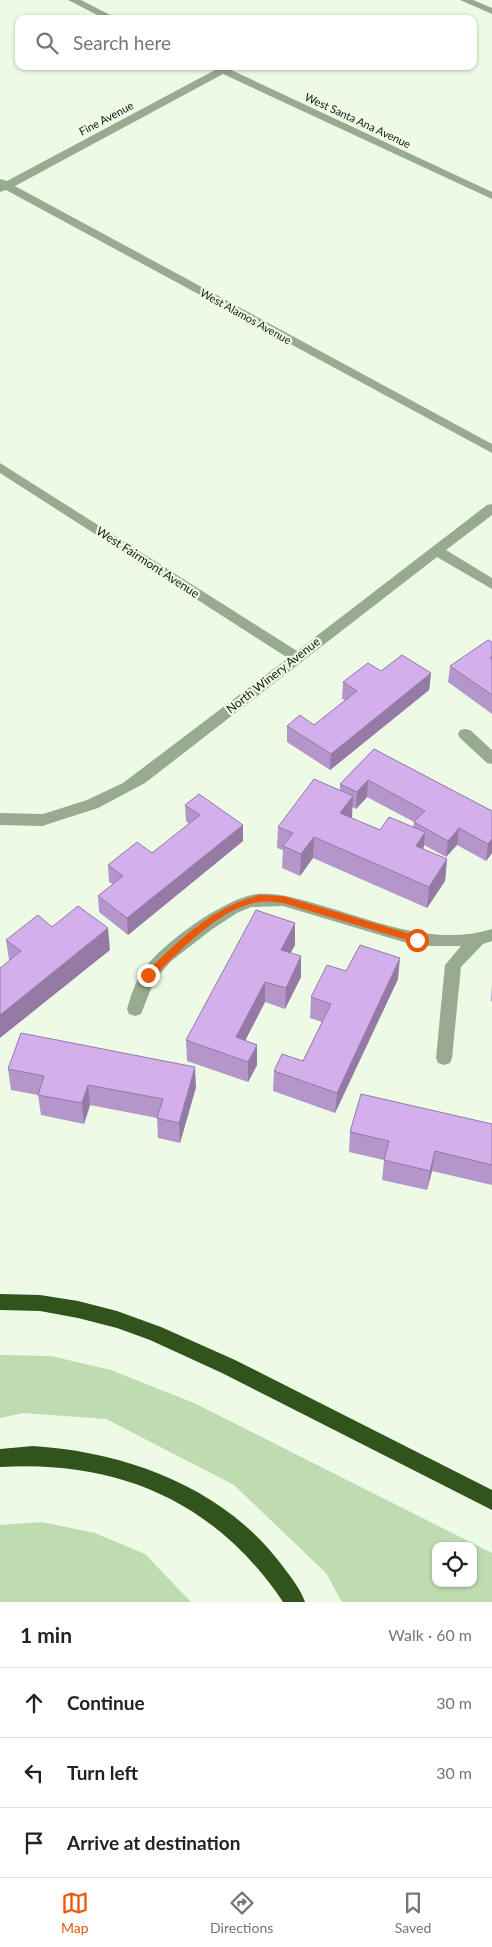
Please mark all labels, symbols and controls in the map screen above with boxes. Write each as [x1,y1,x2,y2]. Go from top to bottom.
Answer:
search box [15,15,477,70]
icon: search [33,29,61,57]
text: Search here [73,31,171,54]
street label: West Santa Ana Avenue [303,90,413,150]
street label: Fine Avenue [77,98,136,138]
street label: West Alamos Avenue [198,286,294,347]
street label: West Fairmont Avenue [94,523,202,601]
street label: North Winery Avenue [223,634,323,716]
route start [406,929,429,952]
route end [137,964,160,987]
map controls [432,1542,477,1587]
button: locate [432,1542,477,1587]
text: 1 min [20,1622,72,1647]
text: Walk · 60 m [388,1625,472,1644]
icon: ahead [20,1689,48,1717]
text: Continue [67,1691,145,1714]
text: 30 m [436,1693,472,1712]
icon: left [20,1759,48,1787]
text: Turn left [67,1761,138,1784]
text: 30 m [436,1763,472,1782]
icon: arrive [20,1829,48,1857]
text: Arrive at destination [67,1831,240,1854]
tab: Map [61,1889,89,1936]
tab: Directions [210,1889,273,1936]
tab: Saved [395,1889,431,1936]

